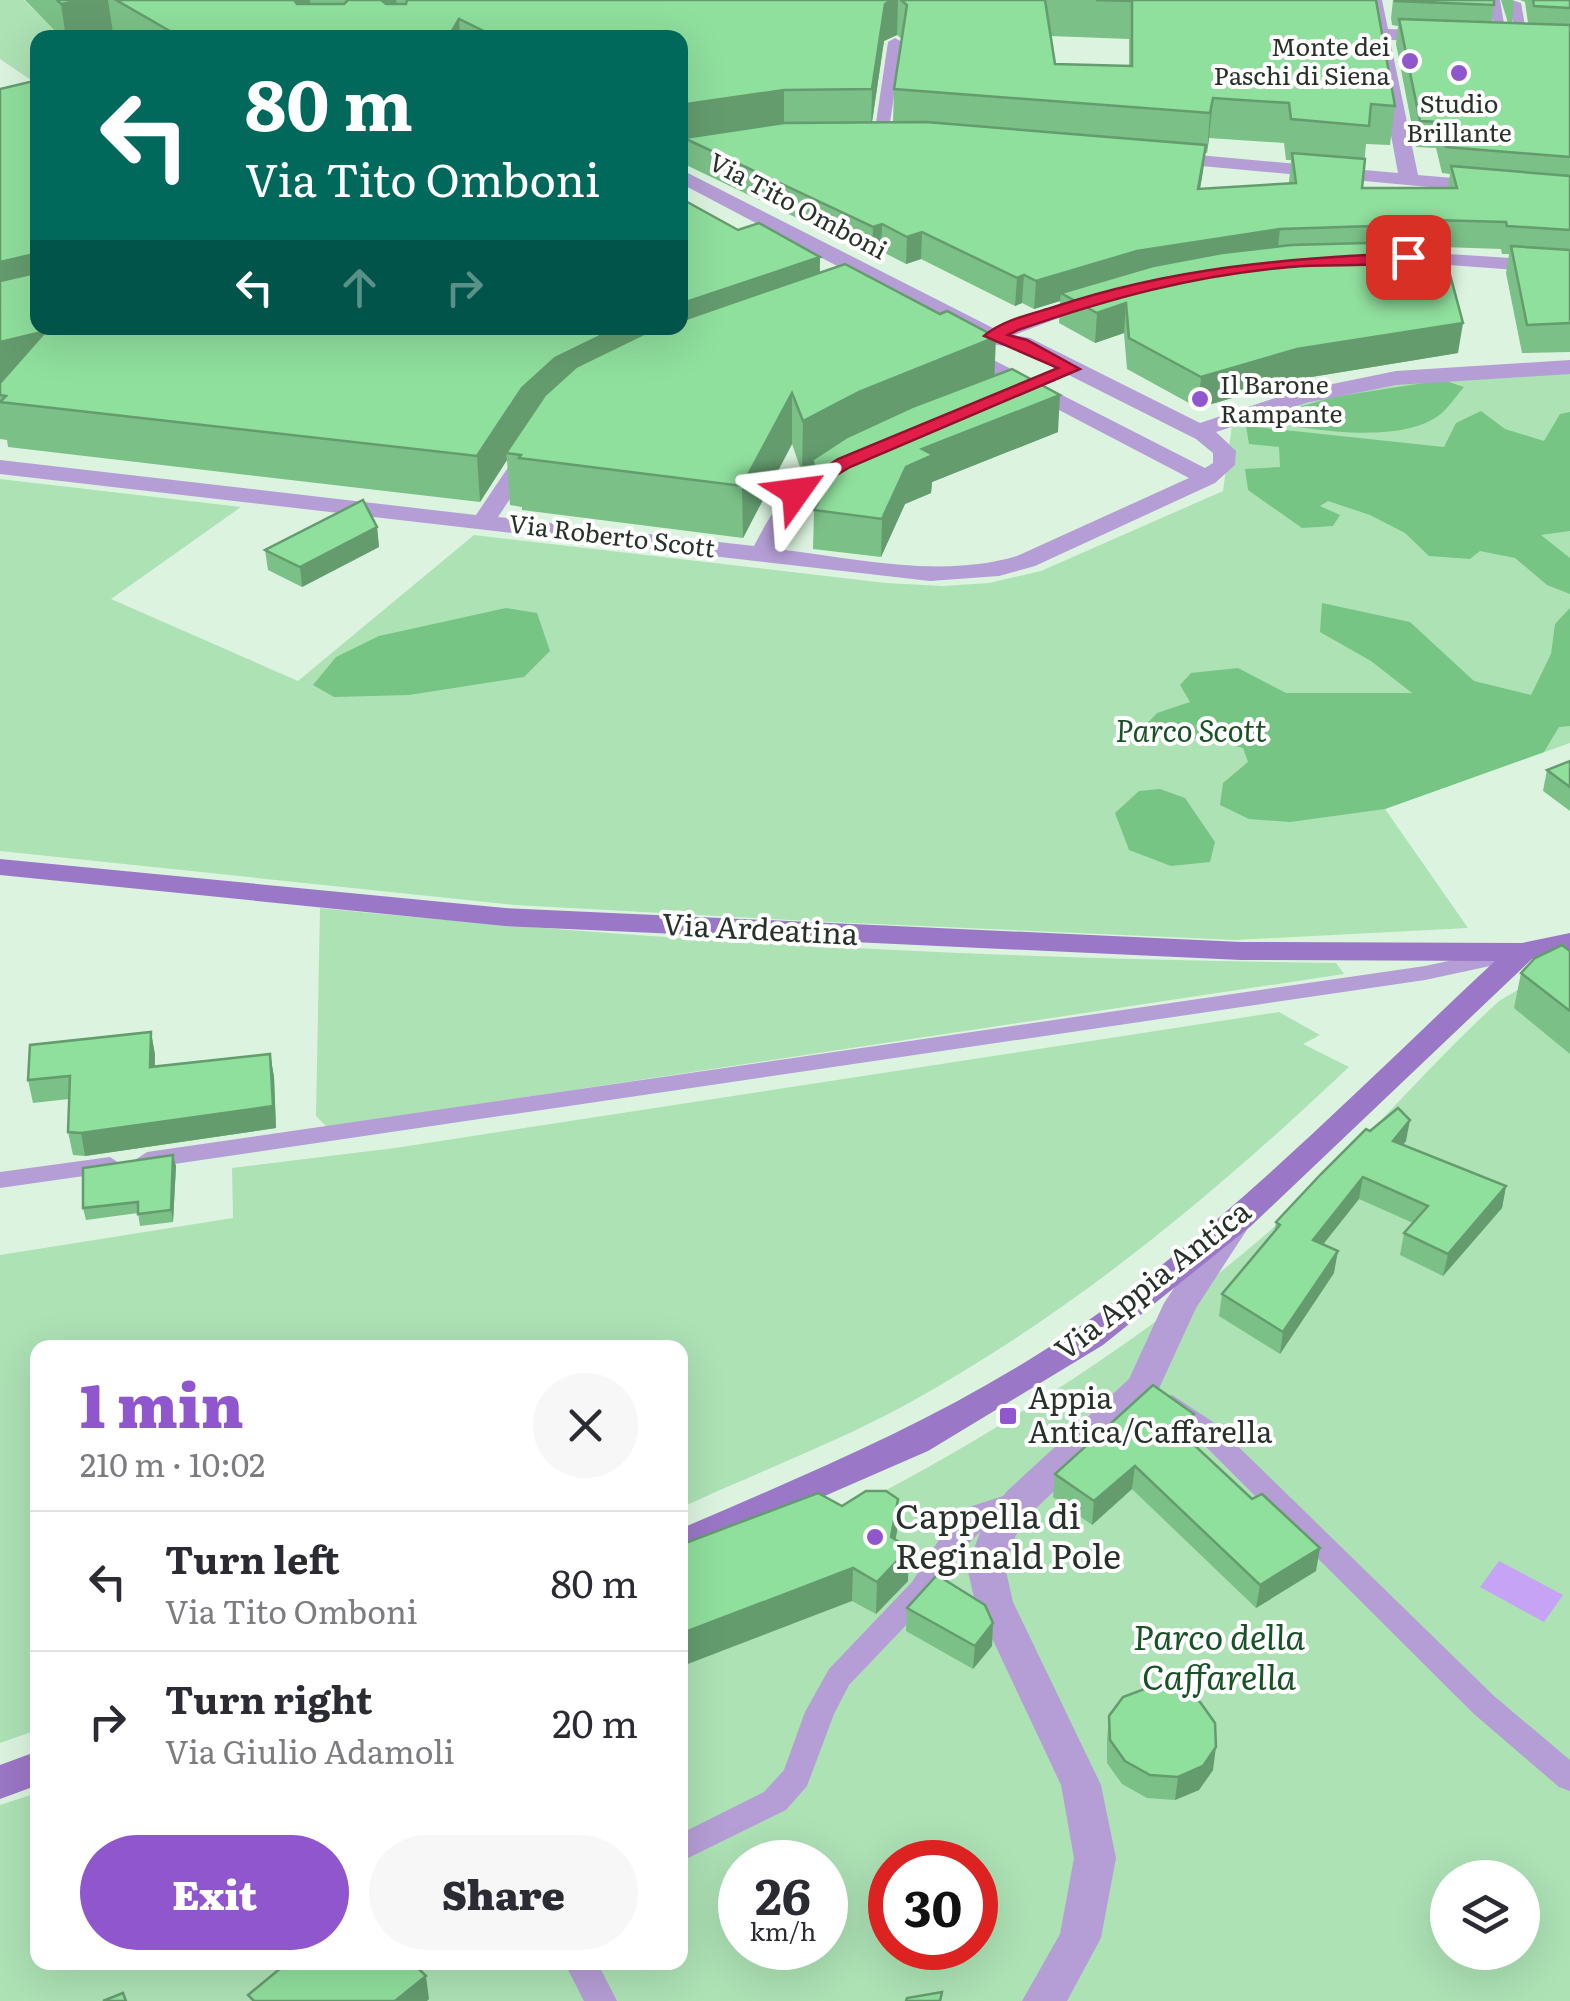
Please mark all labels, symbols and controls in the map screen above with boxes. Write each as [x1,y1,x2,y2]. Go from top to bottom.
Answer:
place label: Monte dei Paschi di Siena [1214,27,1391,93]
text: 80 m [245,49,413,153]
marker: Monte dei Paschi di Siena [1399,50,1421,72]
marker: Studio Brillante [1448,62,1470,84]
icon: left [80,70,210,200]
place label: Studio Brillante [1406,84,1512,150]
street label: Via Tito Omboni [703,142,894,267]
text: Via Tito Omboni [245,144,600,211]
pin [1366,215,1451,300]
icon: arrive [1381,230,1436,285]
icon: left [227,260,282,315]
icon: ahead [332,260,387,315]
icon: right [437,260,492,315]
place label: Il Barone Rampante [1220,365,1342,431]
marker: Il Barone Rampante [1189,388,1211,410]
position arrow [744,440,848,544]
street label: Via Roberto Scott [507,504,717,566]
park label: Parco Scott [1115,707,1267,751]
street label: Via Ardeatina [661,900,860,954]
street label: Via Appia Antica [1044,1188,1259,1369]
text: 1 min [80,1357,244,1446]
button: close [533,1373,638,1478]
place label: Appia Antica/Caffarella [1028,1374,1273,1452]
marker: Appia Antica/Caffarella [997,1405,1019,1427]
text: 210 m · 10:02 [80,1439,265,1487]
place label: Cappella di Reginald Pole [895,1488,1121,1580]
marker: Cappella di Reginald Pole [864,1526,886,1548]
text: Turn left [165,1529,340,1586]
text: 80 m [551,1553,638,1610]
icon: left [80,1554,135,1609]
text: Via Tito Omboni [165,1586,418,1634]
park label: Parco della Caffarella [1133,1609,1305,1701]
text: Turn right [165,1669,372,1726]
text: 20 m [552,1693,638,1750]
icon: right [80,1694,135,1749]
text: Via Giulio Adamoli [165,1726,454,1774]
button: Exit [80,1835,349,1950]
button: Share [369,1835,638,1950]
speed limit sign: 30 [868,1840,998,1970]
text: 26 [755,1856,811,1930]
map controls [1430,1860,1540,1970]
button: layers [1430,1860,1540,1970]
text: km/h [750,1912,816,1949]

